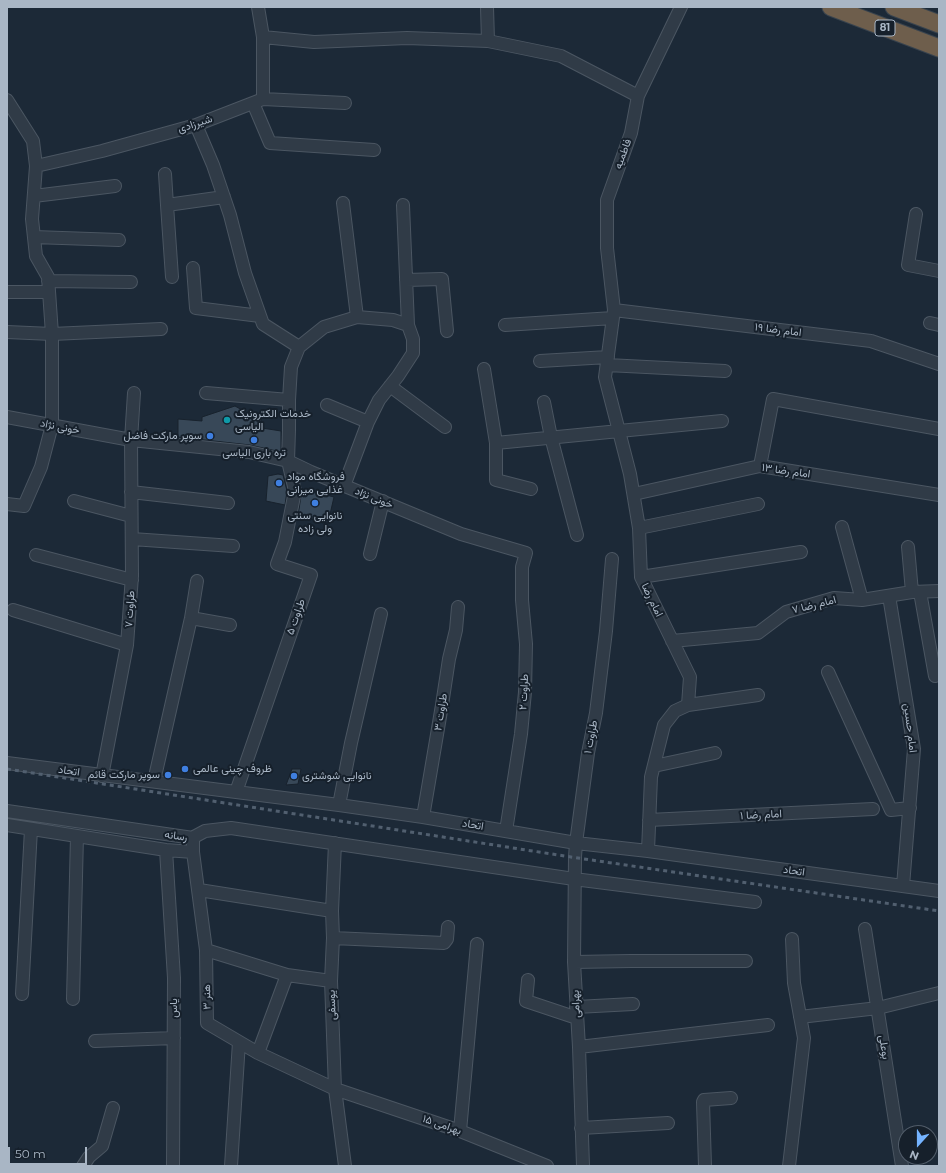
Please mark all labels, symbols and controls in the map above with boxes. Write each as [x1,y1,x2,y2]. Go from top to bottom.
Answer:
road number: 81 [875,20,895,36]
street label: شیرزادی [176,112,214,136]
street label: فاطمیه [611,137,635,171]
street label: امام رضا ۱۹ [754,321,802,339]
place label: خدمات الکترونیک الیاسی [235,407,311,433]
marker: خدمات الکترونیک الیاسی [222,415,232,425]
street label: خونی نژاد [39,417,81,437]
place label: سوپر مارکت فاضل [124,429,202,443]
marker: سوپر مارکت فاضل [205,431,215,441]
marker: تره باری الیاسی [249,435,259,445]
place label: تره باری الیاسی [222,446,286,460]
street label: امام رضا ۱۳ [761,461,811,481]
place label: فروشگاه مواد غذایی میرانی [287,470,345,496]
marker: فروشگاه مواد غذایی میرانی [274,478,284,488]
street label: خونی نژاد [353,484,395,512]
marker: نانوایی سنتی ولی زاده [310,498,320,508]
place label: نانوایی سنتی ولی زاده [287,509,343,535]
street label: امام رضا [638,581,666,619]
street label: طراوت ۷ [122,590,138,628]
street label: امام رضا ۷ [791,593,837,617]
street label: طراوت ۵ [284,597,308,637]
street label: طراوت ۲ [516,673,532,711]
street label: طراوت ۳ [432,692,450,732]
street label: امام حسین [900,703,920,753]
street label: طراوت ۱ [581,719,601,755]
place label: ظروف چینی عالمی [193,762,272,776]
street label: اتحاد [57,763,81,779]
marker: ظروف چینی عالمی [180,764,190,774]
place label: سوپر مارکت قائم [88,768,160,782]
place label: نانوایی شوشتری [302,769,372,783]
marker: سوپر مارکت قائم [163,770,173,780]
marker: نانوایی شوشتری [289,771,299,781]
street label: امام رضا ۱ [740,807,782,823]
street label: اتحاد [461,817,485,833]
street label: رسانه [164,828,188,844]
street label: اتحاد [782,863,806,879]
street label: هنر ۳ [200,984,214,1010]
street label: یوسفی [325,990,339,1020]
street label: بهرامی [569,990,583,1018]
street label: یاس [167,998,181,1018]
street label: بوعلی [876,1034,892,1060]
street label: بهرامی ۱۵ [421,1112,463,1138]
north arrow [898,1125,938,1165]
scale bar [10,1139,89,1165]
text: 50 m [15,1146,46,1161]
text: N [907,1147,921,1163]

